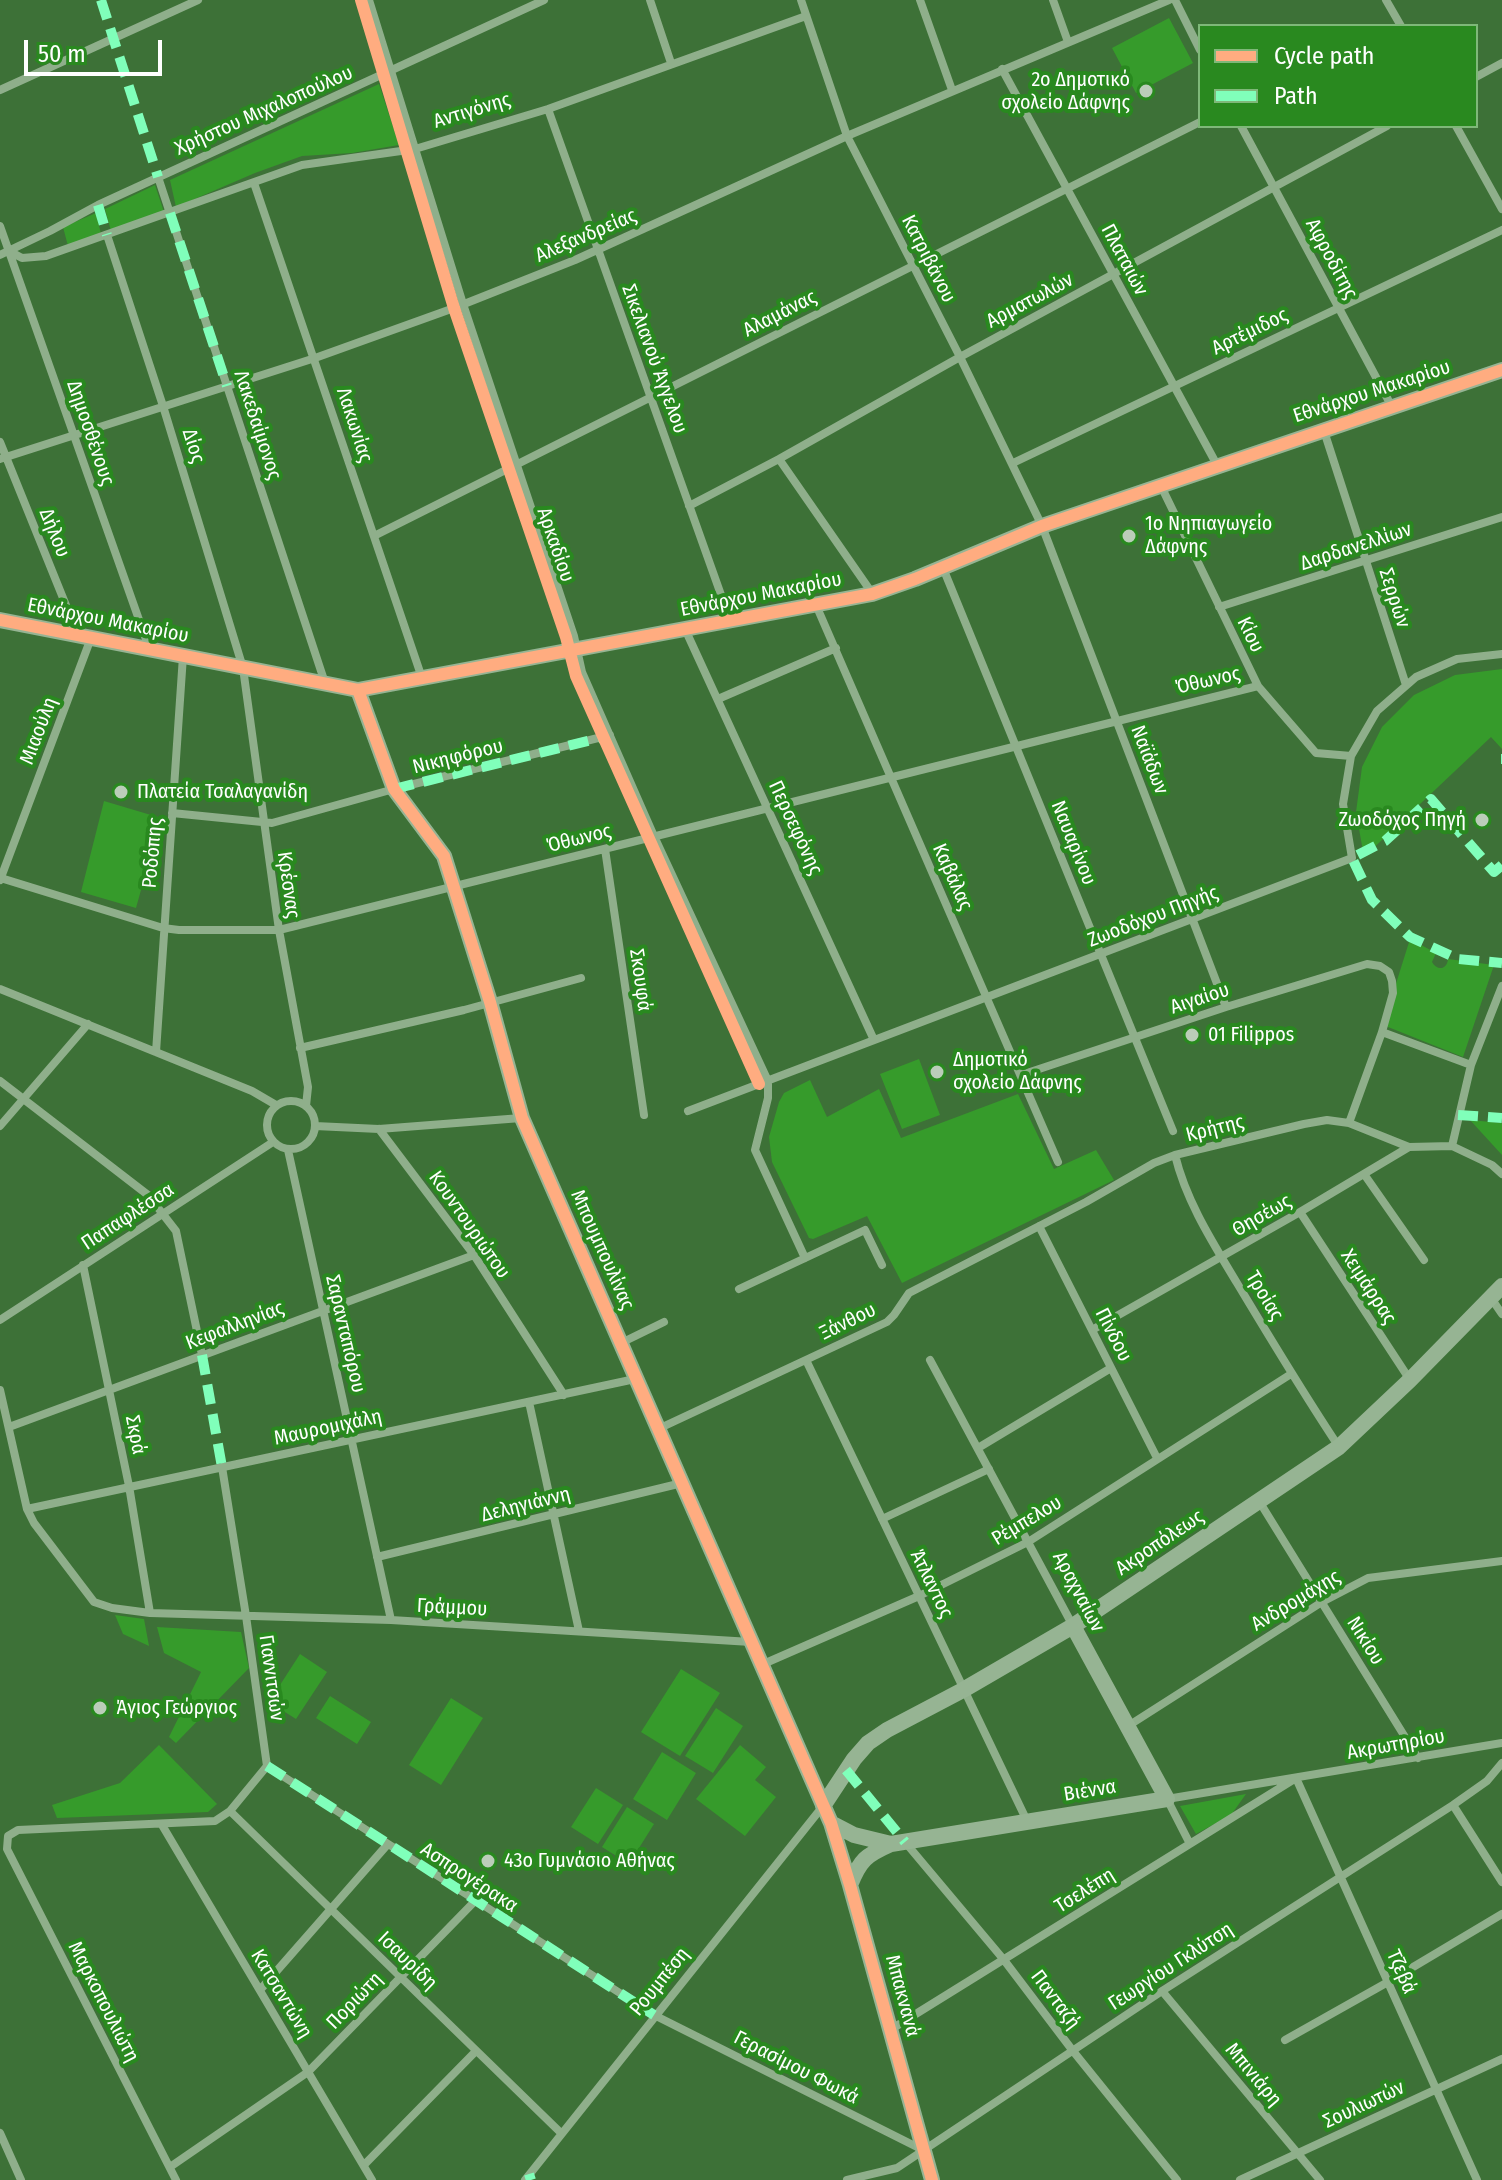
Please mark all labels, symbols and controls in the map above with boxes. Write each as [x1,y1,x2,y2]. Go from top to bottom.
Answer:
scale bar [28,24,166,74]
legend [1198,24,1478,128]
text: 50 m [38,40,86,68]
text: Cycle path [1274,42,1374,70]
street label: Χρήστου Μιχαλοπούλου [171,61,357,161]
place label: 2ο Δημοτικό σχολείο Δάφνης [1001,68,1130,115]
marker: 2ο Δημοτικό σχολείο Δάφνης [1137,82,1155,100]
text: Path [1274,82,1318,110]
street label: Αντιγόνης [431,88,513,134]
street label: Αλεξανδρείας [532,204,640,268]
street label: Κατριβάνου [896,211,960,307]
street label: Αφροδίτης [1300,215,1362,303]
street label: Πλαταιών [1095,220,1153,300]
street label: Αρματωλών [983,268,1077,334]
street label: Σικελιανού Άγγελου [616,281,692,437]
street label: Αλαμάνας [739,285,821,343]
street label: Αρτέμιδος [1208,303,1292,361]
street label: Εθνάρχου Μακαρίου [1290,355,1454,429]
street label: Λακεδαίμονος [228,367,286,483]
street label: Δημοσθένους [61,377,119,489]
street label: Λακωνίας [331,385,377,465]
street label: Δίος [176,426,210,466]
street label: Δήλου [33,505,75,561]
street label: Αρκαδίου [531,505,579,585]
place label: 1ο Νηπιαγωγείο Δάφνης [1145,512,1272,559]
street label: Δαρδανελλίων [1297,518,1415,576]
marker: 1ο Νηπιαγωγείο Δάφνης [1120,527,1138,545]
street label: Σερρών [1373,565,1415,631]
street label: Εθνάρχου Μακαρίου [678,568,844,622]
street label: Εθνάρχου Μακαρίου [25,594,191,648]
street label: Κίου [1231,613,1269,657]
street label: Όθωνος [1173,662,1243,700]
street label: Μιαούλη [15,694,63,768]
street label: Ναϊάδων [1125,722,1173,798]
street label: Νικηφόρου [410,734,506,780]
street label: Περσεφόνης [763,777,827,879]
place label: Πλατεία Τσαλαγανίδη [137,780,308,804]
marker: Πλατεία Τσαλαγανίδη [112,783,130,801]
street label: Ναυαρίνου [1045,797,1101,889]
place label: Ζωοδόχος Πηγή [1338,808,1466,832]
marker: Ζωοδόχος Πηγή [1473,811,1491,829]
street label: Ροδόπης [138,817,168,889]
street label: Όθωνος [544,819,614,859]
street label: Καβάλας [927,840,977,914]
street label: Κρέσνας [271,850,305,920]
street label: Ζωοδόχου Πηγής [1084,881,1222,953]
street label: Σκουφά [624,947,656,1013]
street label: Αιγαίου [1167,978,1233,1020]
place label: 01 Filippos [1208,1023,1294,1047]
marker: 01 Filippos [1183,1026,1201,1044]
place label: Δημοτικό σχολείο Δάφνης [953,1048,1082,1095]
marker: Δημοτικό σχολείο Δάφνης [928,1063,946,1081]
street label: Κρήτης [1184,1110,1246,1148]
street label: Κουντουριώτου [423,1167,515,1283]
street label: Παπαφλέσσα [77,1178,179,1256]
street label: Μπουμπουλίνας [565,1186,639,1314]
street label: Θησέως [1228,1190,1296,1242]
street label: Χειμάρρας [1335,1245,1401,1329]
street label: Τροίας [1240,1267,1288,1325]
street label: Σαρανταπόρου [320,1273,370,1395]
street label: Κεφαλληνίας [183,1296,287,1356]
street label: Ξάνθου [816,1298,880,1346]
street label: Πίνδου [1089,1304,1137,1366]
street label: Μαυρομιχάλη [272,1405,384,1451]
street label: Σκρά [119,1413,151,1457]
street label: Δεληγιάννη [479,1482,573,1528]
street label: Ρέμπελου [988,1491,1066,1551]
street label: Ακροπόλεως [1112,1505,1208,1581]
street label: Άτλαντος [904,1546,958,1622]
street label: Αραχναίων [1047,1548,1109,1636]
street label: Ανδρομάχης [1247,1565,1345,1637]
street label: Γράμμου [416,1594,488,1622]
street label: Νικίου [1341,1612,1389,1670]
street label: Γιαννιτσών [253,1633,289,1723]
place label: Άγιος Γεώργιος [116,1696,237,1720]
marker: Άγιος Γεώργιος [91,1699,109,1717]
street label: Ακρωτηρίου [1345,1725,1447,1765]
street label: Βιέννα [1062,1775,1118,1807]
street label: Ασπρογέρακα [416,1838,522,1918]
place label: 43ο Γυμνάσιο Αθήνας [504,1849,675,1873]
marker: 43ο Γυμνάσιο Αθήνας [479,1852,497,1870]
street label: Τσελέπη [1051,1863,1119,1919]
street label: Γεωργίου Γκλύτση [1104,1918,1238,2016]
street label: Ισαυρίδη [372,1927,442,1995]
street label: Μαρκοπουλιώτη [62,1938,144,2066]
street label: Ρουμπέση [625,1943,695,2021]
street label: Κατσαντώνη [245,1945,317,2043]
street label: Τζεβά [1381,1946,1421,1998]
street label: Μπακνανά [880,1952,924,2040]
street label: Πανταζή [1025,1966,1085,2034]
street label: Ποριώτη [322,1967,388,2035]
street label: Γερασίμου Φωκά [729,2026,863,2110]
street label: Μπινιάρη [1220,2038,1286,2112]
street label: Σουλιωτών [1320,2076,1408,2134]

